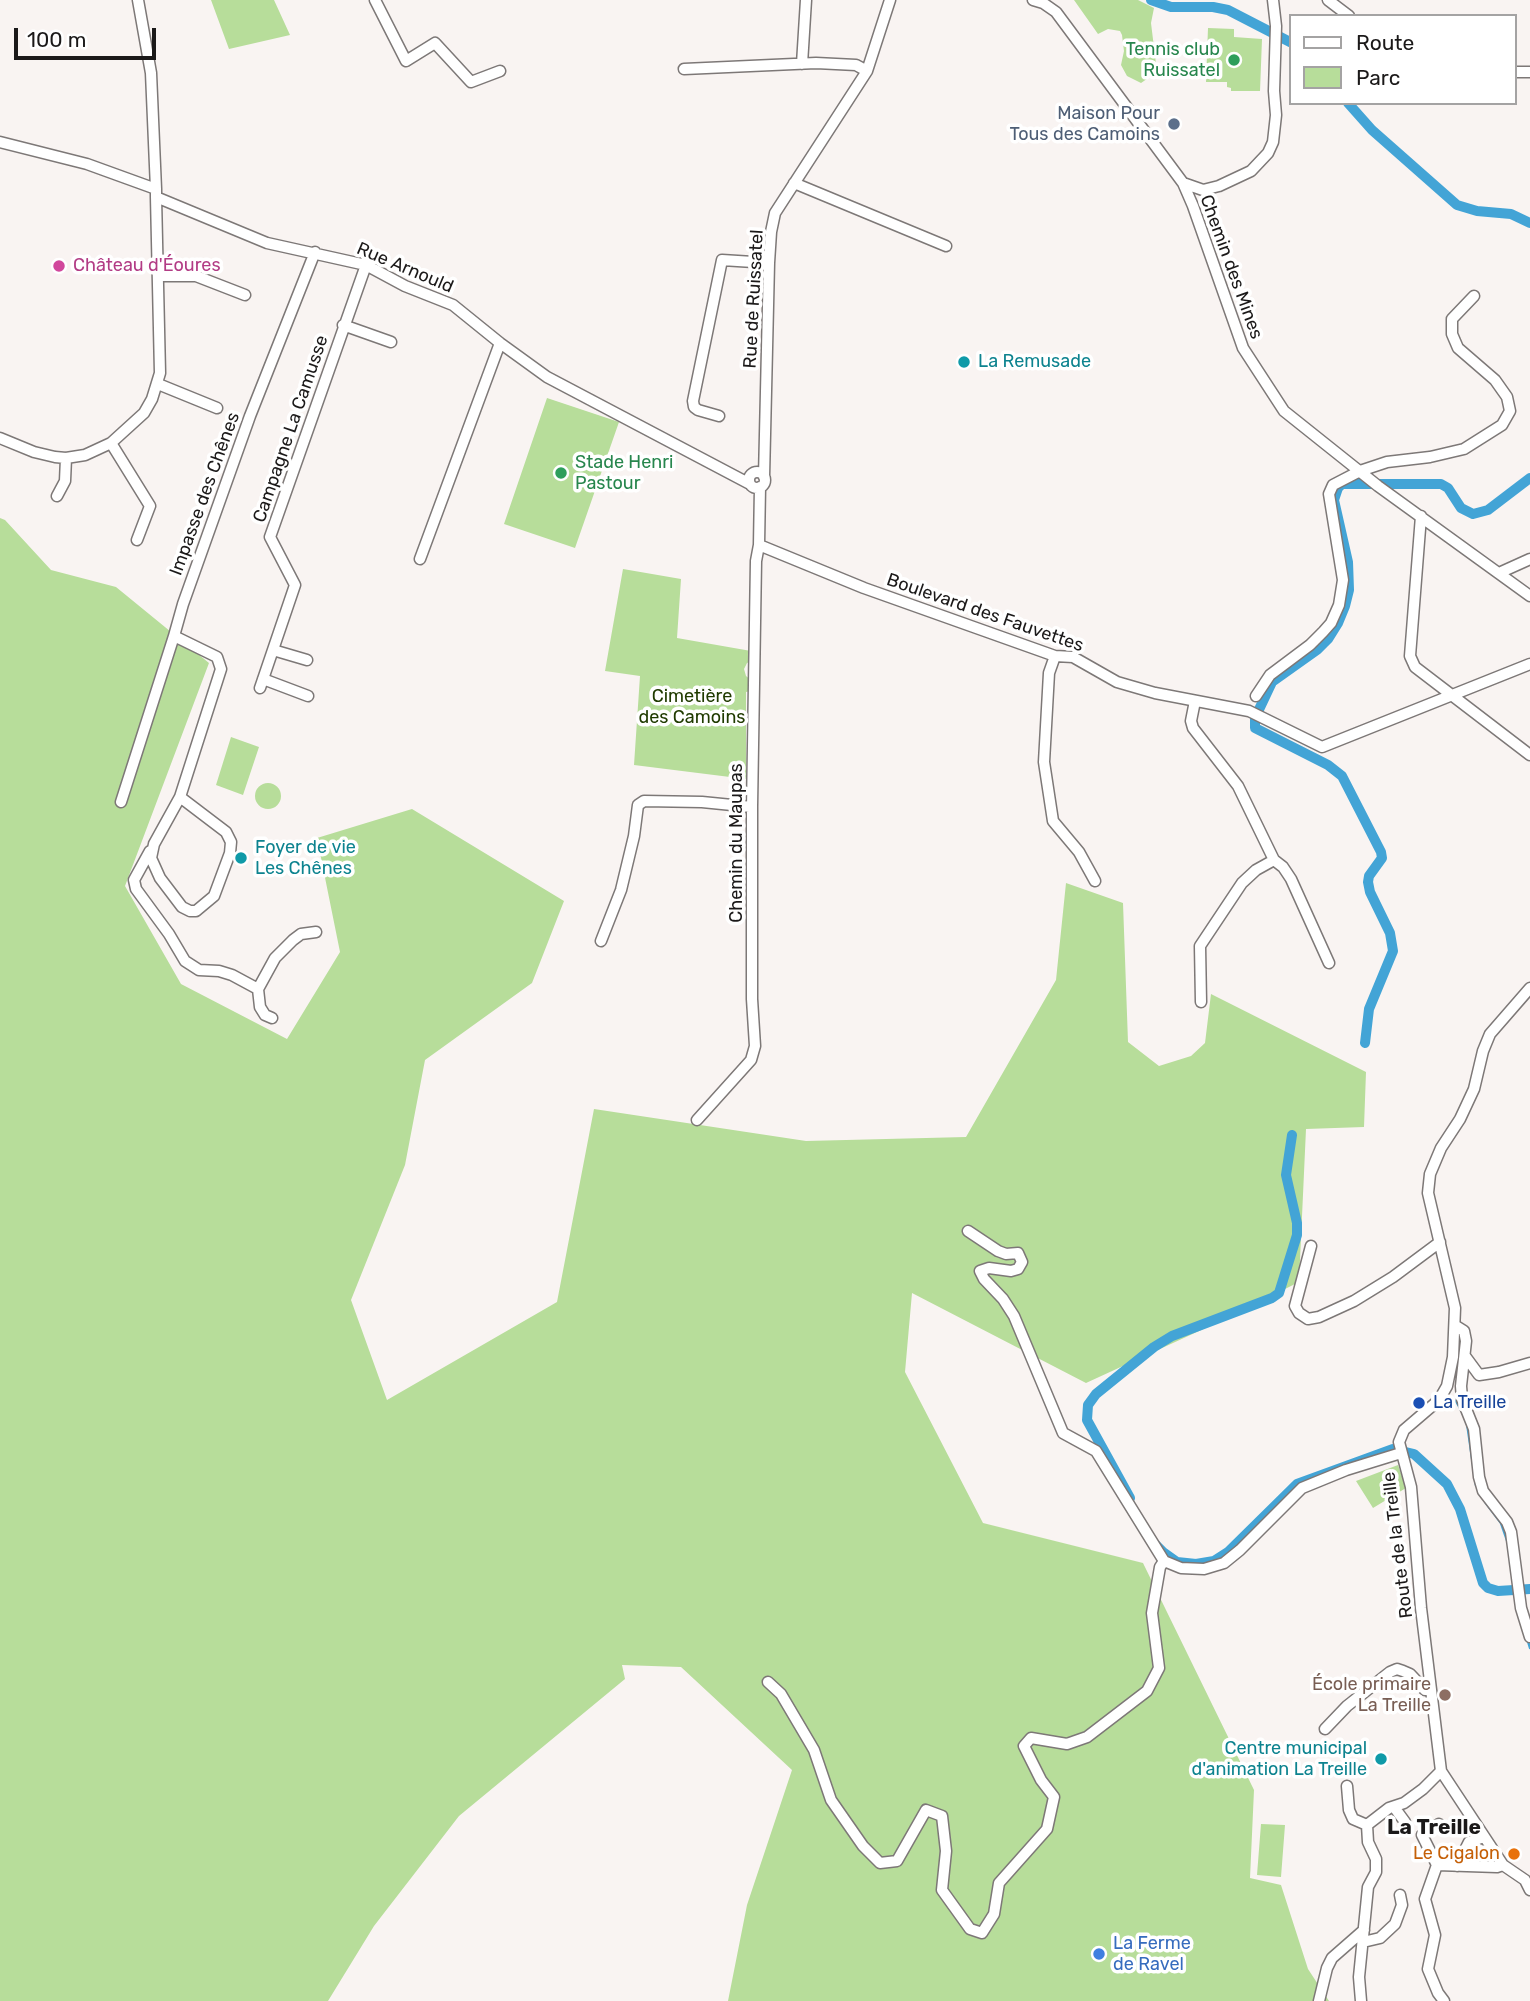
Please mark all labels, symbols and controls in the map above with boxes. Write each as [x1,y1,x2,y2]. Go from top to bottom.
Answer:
scale bar [18,14,159,58]
legend [1288,14,1516,105]
text: 100 m [27,27,86,52]
text: Route [1356,30,1414,55]
place label: Tennis club Ruissatel [1126,39,1220,82]
marker: Tennis club Ruissatel [1226,52,1242,68]
text: Parc [1356,65,1400,90]
place label: Maison Pour Tous des Camoins [1009,103,1160,146]
marker: Maison Pour Tous des Camoins [1166,116,1182,132]
street label: Chemin des Mines [1195,192,1267,342]
street label: Rue de Ruissatel [740,229,768,369]
street label: Rue Arnould [353,238,457,298]
place label: Château d'Éoures [73,255,221,277]
marker: Château d'Éoures [51,258,67,274]
street label: Campagne La Camusse [249,333,333,525]
place label: La Remusade [978,351,1091,373]
marker: La Remusade [956,354,972,370]
street label: Impasse des Chênes [165,409,245,579]
place label: Stade Henri Pastour [575,452,673,494]
marker: Stade Henri Pastour [553,465,569,481]
street label: Boulevard des Fauvettes [884,569,1086,657]
park label: Cimetière des Camoins [638,686,746,728]
street label: Chemin du Maupas [726,763,748,923]
place label: Foyer de vie Les Chênes [255,837,356,880]
marker: Foyer de vie Les Chênes [233,850,249,866]
place label: La Treille [1433,1392,1506,1414]
marker: La Treille [1411,1395,1427,1411]
street label: Route de la Treille [1378,1471,1418,1619]
place label: École primaire La Treille [1312,1674,1431,1716]
marker: École primaire La Treille [1437,1687,1453,1703]
place label: Centre municipal d'animation La Treille [1191,1738,1367,1780]
marker: Centre municipal d'animation La Treille [1373,1751,1389,1767]
district label: La Treille [1387,1815,1481,1841]
place label: Le Cigalon [1413,1843,1500,1865]
marker: Le Cigalon [1506,1846,1522,1862]
place label: La Ferme de Ravel [1113,1933,1191,1976]
marker: La Ferme de Ravel [1091,1946,1107,1962]

